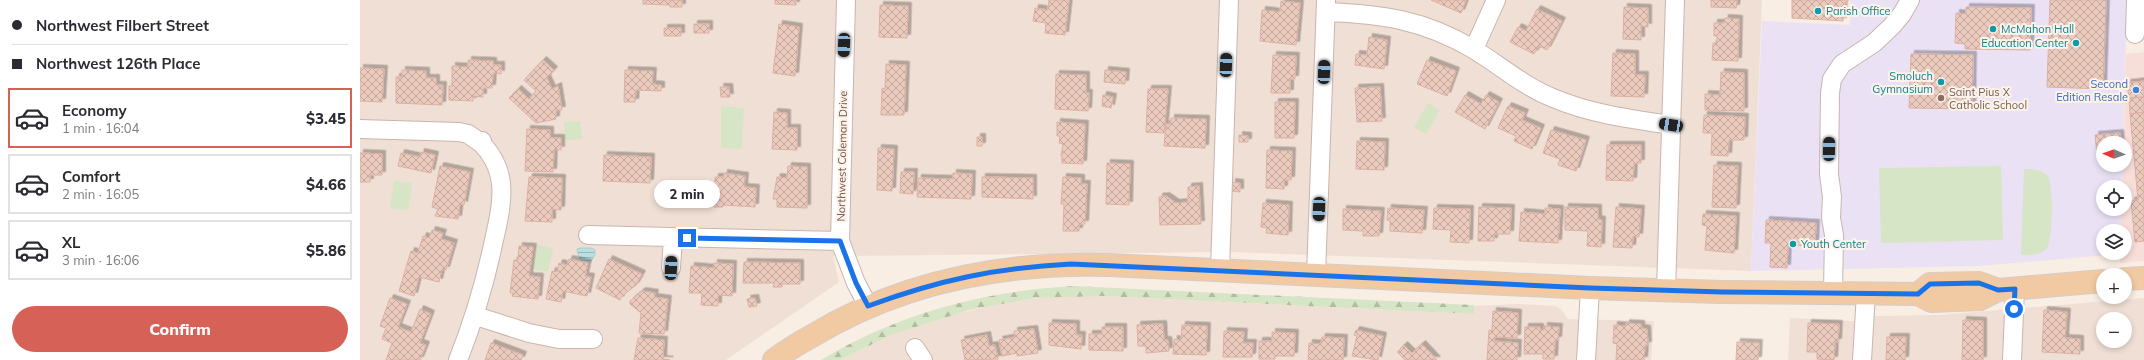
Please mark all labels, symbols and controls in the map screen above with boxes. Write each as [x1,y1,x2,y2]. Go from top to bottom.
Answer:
place label: Parish Office [1826,4,1891,18]
marker: Parish Office [1813,6,1823,16]
text: Northwest Filbert Street [36,16,209,35]
place label: McMahon Hall [2001,22,2074,36]
marker: McMahon Hall [1988,24,1998,34]
car [838,33,850,57]
place label: Education Center [1981,36,2068,50]
marker: Education Center [2071,38,2081,48]
car [1220,53,1232,77]
text: Northwest 126th Place [36,54,200,73]
car [1318,60,1330,84]
place label: Smoluch Gymnasium [1872,69,1933,96]
marker: Smoluch Gymnasium [1936,77,1946,87]
place label: Second Edition Resale [2056,77,2128,104]
place label: Saint Pius X Catholic School [1949,85,2027,112]
marker: Second Edition Resale [2131,85,2141,95]
street label: Northwest Coleman Drive [834,90,850,222]
marker: Saint Pius X Catholic School [1936,93,1946,103]
icon: car [14,100,50,136]
text: Economy [62,101,127,120]
text: $3.45 [306,109,346,128]
car [1658,117,1684,133]
text: 1 min · 16:04 [62,120,139,136]
north arrow [2096,136,2132,172]
map controls [2096,136,2132,348]
car [1823,137,1835,161]
icon: car [14,166,50,202]
text: Comfort [62,167,120,186]
text: $4.66 [306,175,346,194]
callout: 2 min [654,180,720,208]
button: locate [2096,180,2132,216]
text: 2 min · 16:05 [62,186,139,202]
text: 2 min [670,186,704,202]
car [1313,197,1325,221]
button: layers [2096,224,2132,260]
route end [678,229,696,247]
icon: car [14,232,50,268]
text: XL [62,233,80,252]
place label: Youth Center [1800,237,1866,251]
marker: Youth Center [1788,239,1798,249]
text: $5.86 [306,241,346,260]
text: 3 min · 16:06 [62,252,139,268]
car [664,256,678,280]
button: + [2096,268,2132,304]
route start [2005,300,2023,318]
button: Confirm [12,306,348,352]
button: − [2096,312,2132,348]

